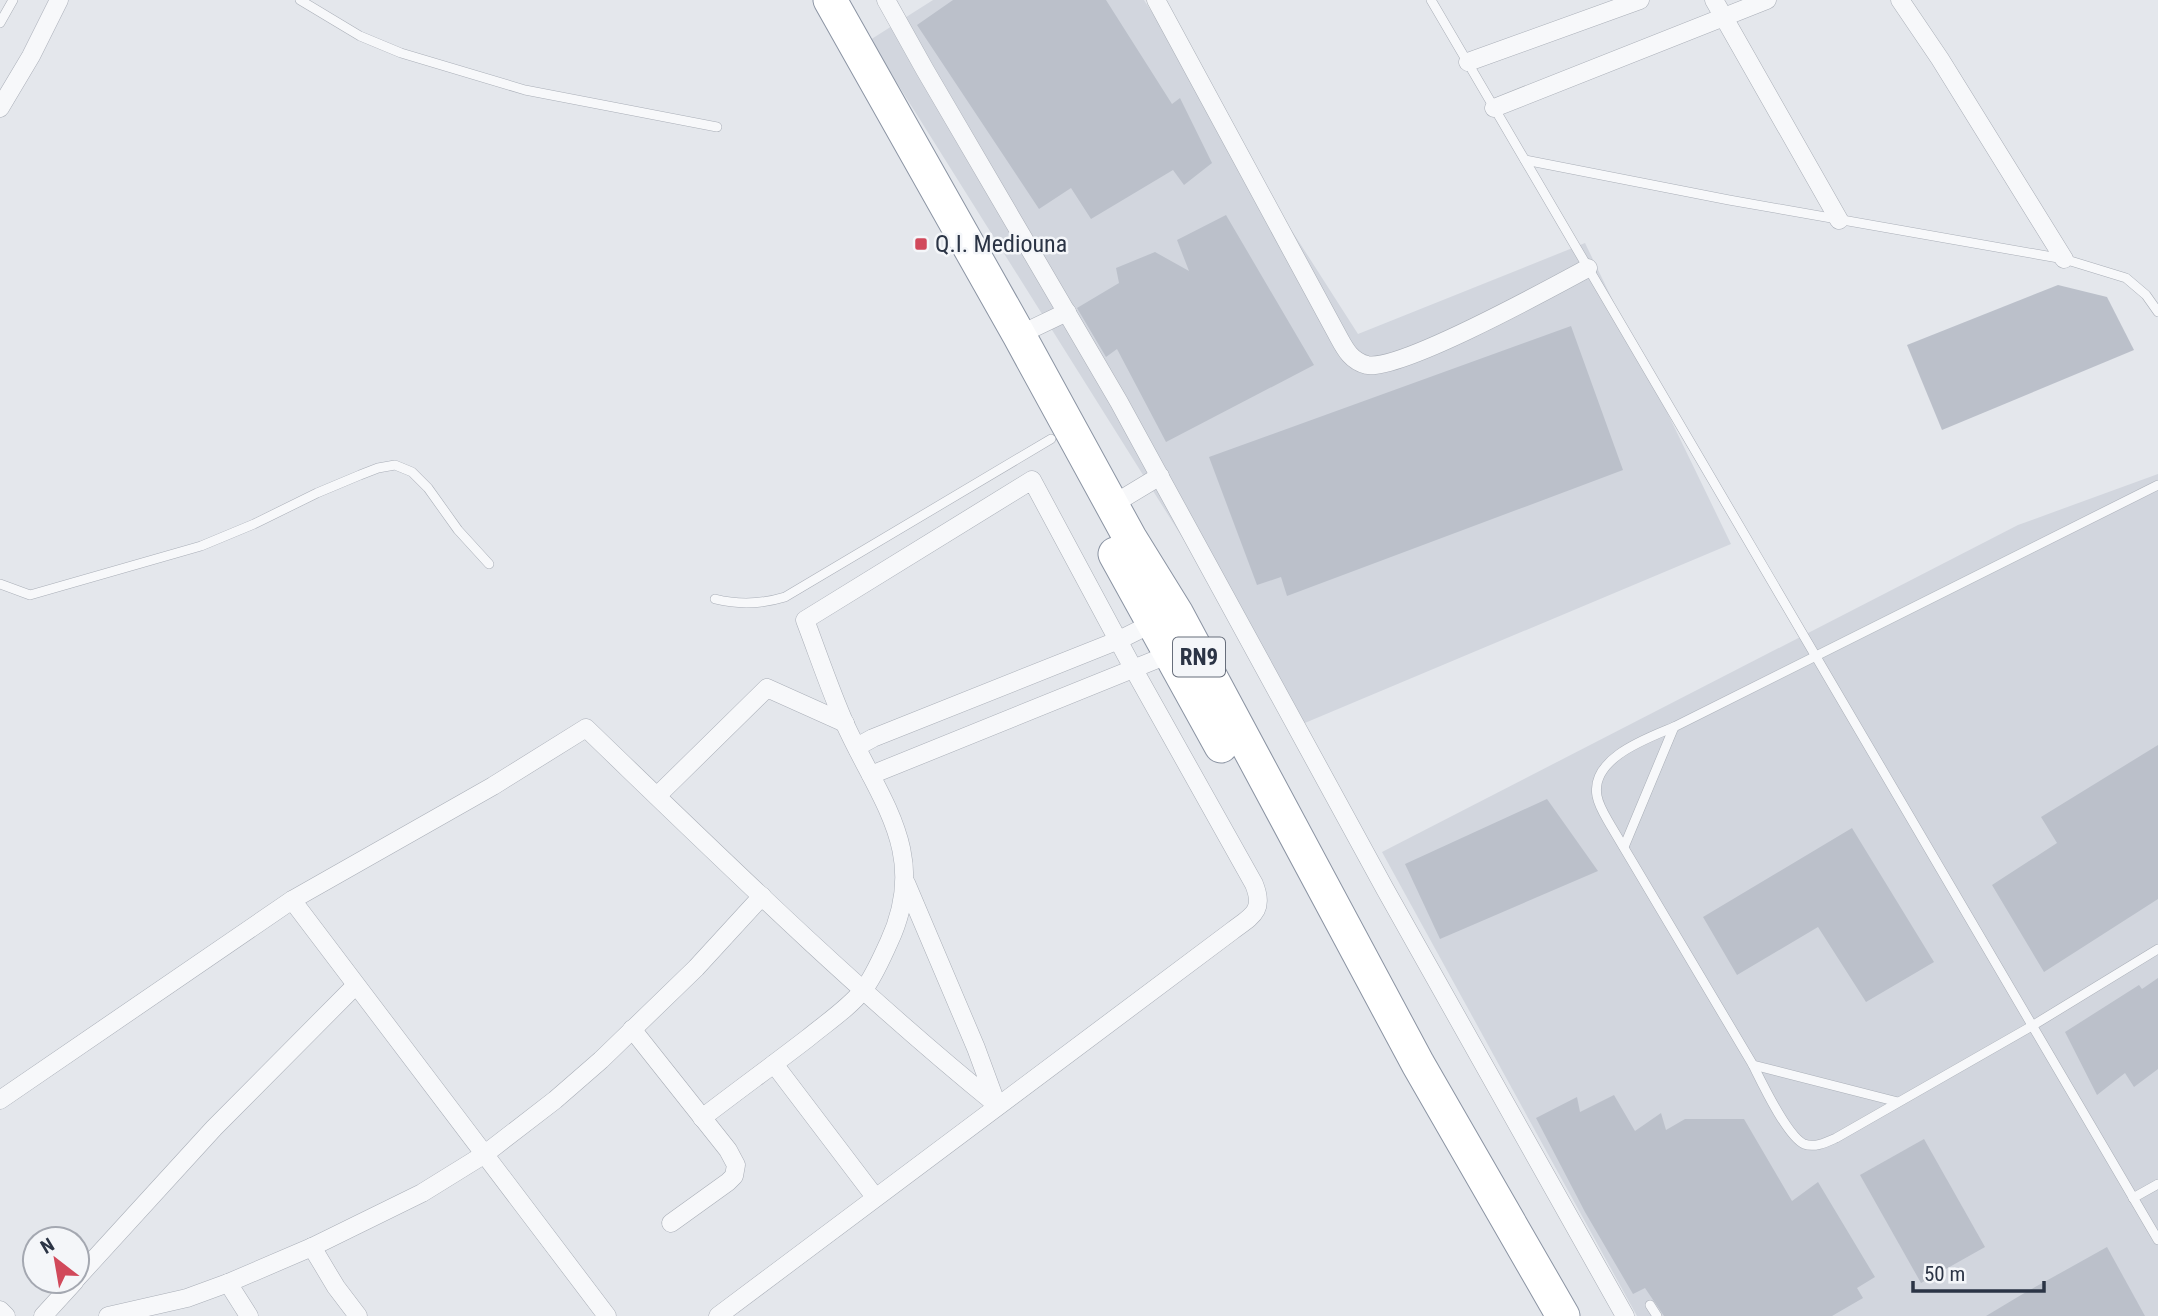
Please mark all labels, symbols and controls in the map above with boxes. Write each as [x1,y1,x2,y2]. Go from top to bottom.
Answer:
place label: Q.I. Mediouna [935,230,1067,258]
marker: Q.I. Mediouna [913,236,929,252]
road number: RN9 [1173,638,1225,677]
north arrow [21,1225,91,1295]
text: N [37,1233,58,1259]
scale bar [1913,1250,2044,1294]
text: 50 m [1924,1262,1965,1286]

